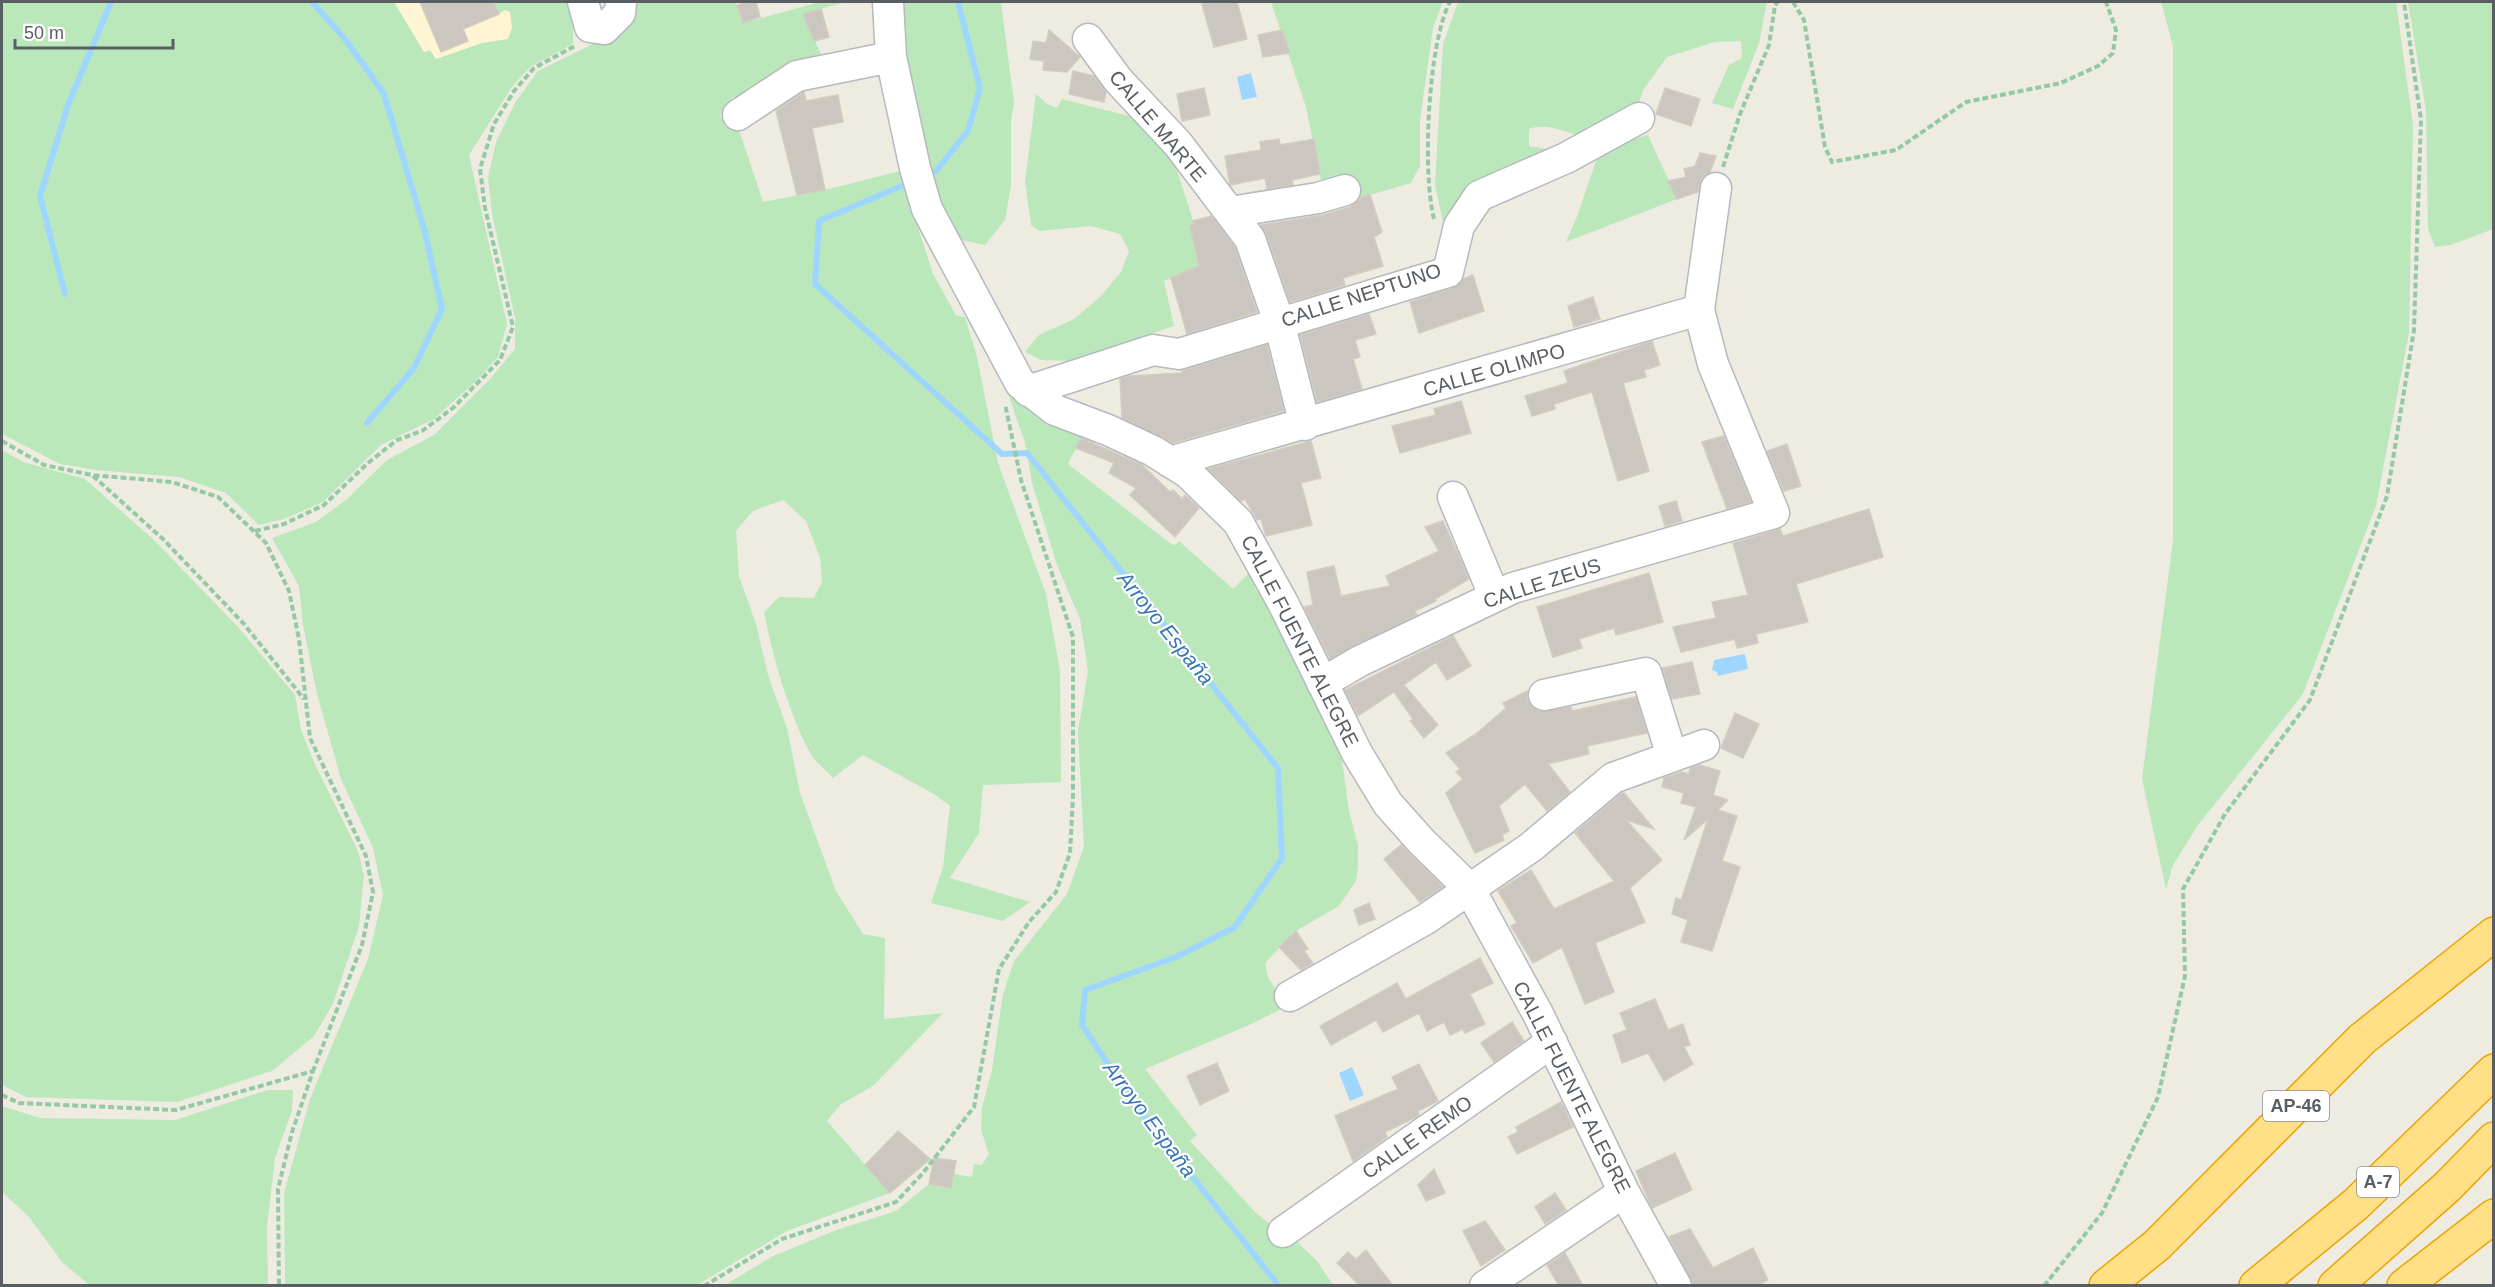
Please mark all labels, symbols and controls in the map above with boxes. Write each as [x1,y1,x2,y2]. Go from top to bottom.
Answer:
scale bar [15,12,172,50]
text: 50 m [24,23,64,43]
street label: CALLE MARTE [1105,66,1211,186]
street label: CALLE NEPTUNO [1278,259,1444,331]
street label: CALLE OLIMPO [1420,339,1568,401]
street label: CALLE FUENTE ALEGRE [1237,532,1363,750]
street label: CALLE ZEUS [1480,554,1604,612]
water label: Arroyo España [1112,565,1219,689]
street label: CALLE FUENTE ALEGRE [1509,978,1635,1196]
water label: Arroyo España [1098,1055,1201,1181]
street label: CALLE REMO [1358,1091,1476,1183]
road number: AP-46 [2263,1091,2329,1121]
road number: A-7 [2357,1167,2399,1197]

